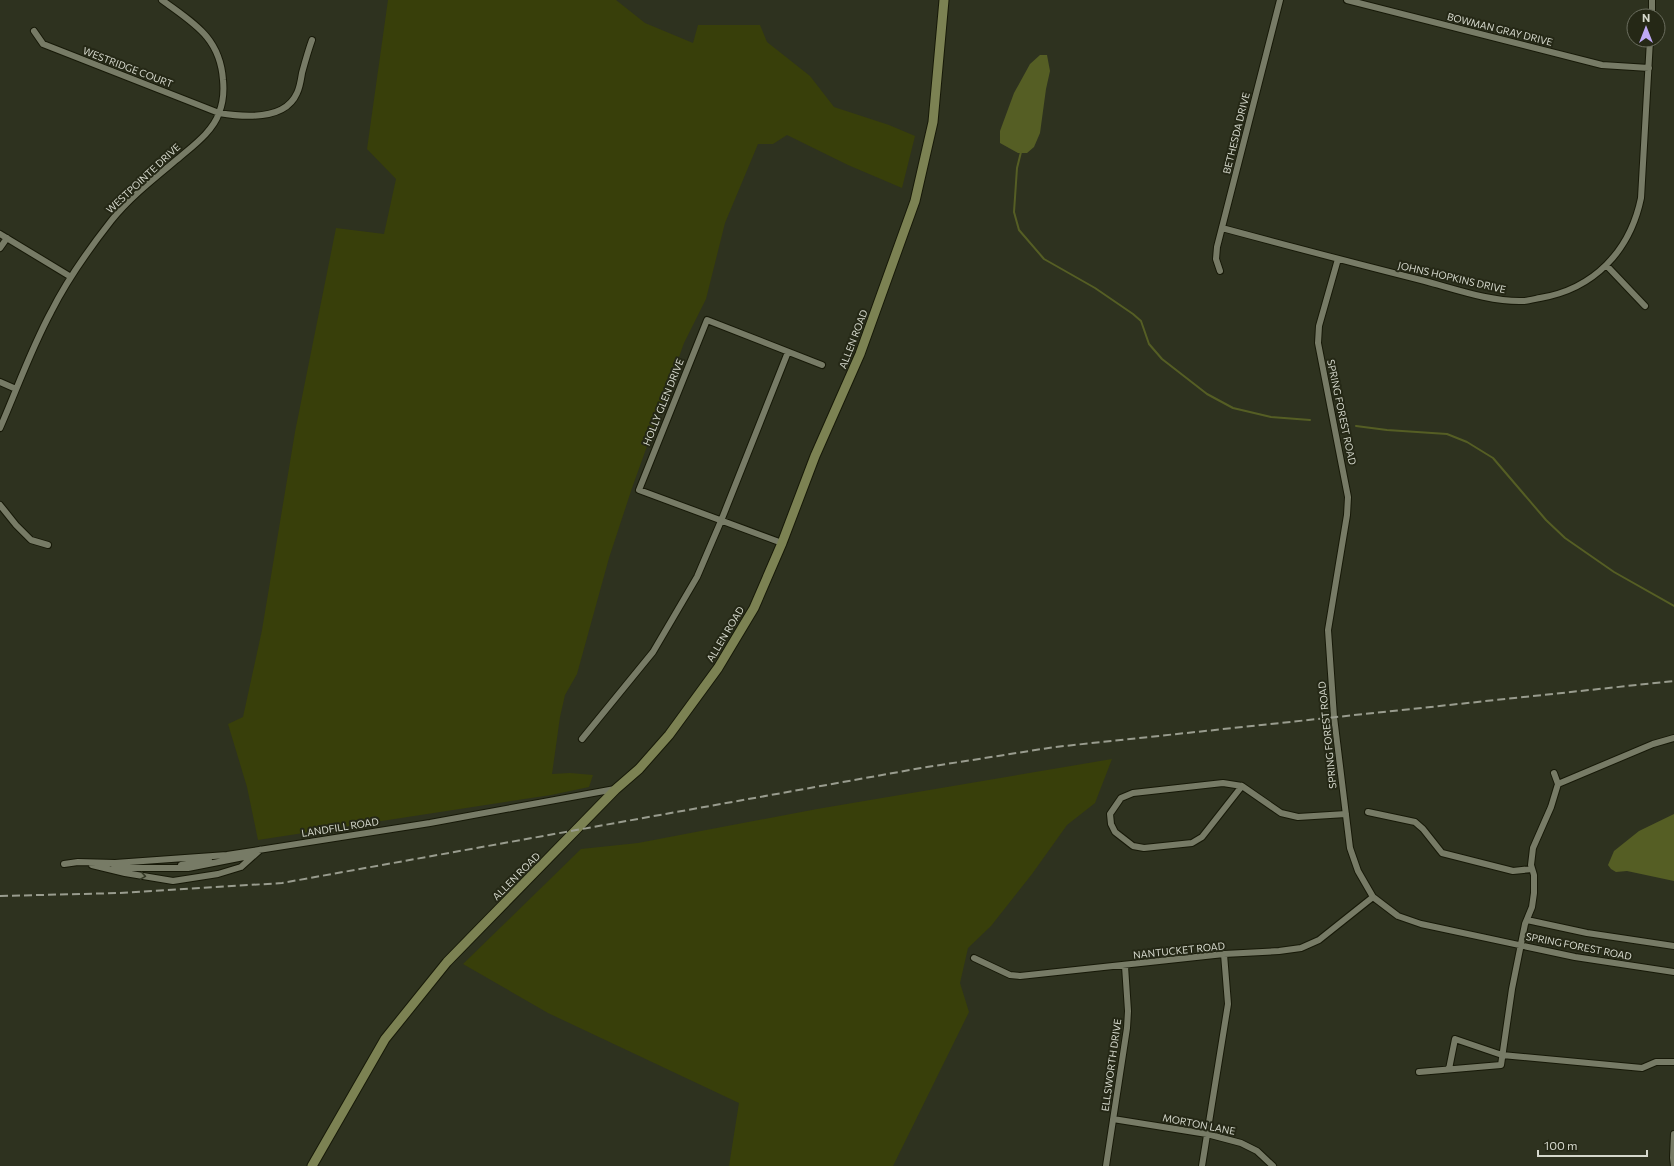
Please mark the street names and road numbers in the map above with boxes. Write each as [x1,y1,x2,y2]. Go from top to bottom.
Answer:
street label: BOWMAN GRAY DRIVE [1446,10,1554,48]
street label: WESTRIDGE COURT [81,44,175,90]
street label: BETHESDA DRIVE [1220,91,1252,175]
street label: WESTPOINTE DRIVE [103,141,183,215]
street label: JOHNS HOPKINS DRIVE [1397,259,1507,295]
street label: ALLEN ROAD [836,308,870,370]
street label: HOLLY GLEN DRIVE [640,357,686,447]
street label: SPRING FOREST ROAD [1325,358,1359,466]
street label: ALLEN ROAD [704,604,746,664]
street label: SPRING FOREST ROAD [1315,681,1339,789]
street label: LANDFILL ROAD [300,815,380,839]
street label: ALLEN ROAD [490,850,542,902]
street label: SPRING FOREST ROAD [1525,930,1633,962]
street label: NANTUCKET ROAD [1133,939,1225,961]
street label: ELLSWORTH DRIVE [1099,1018,1123,1112]
street label: MORTON LANE [1162,1111,1236,1137]

